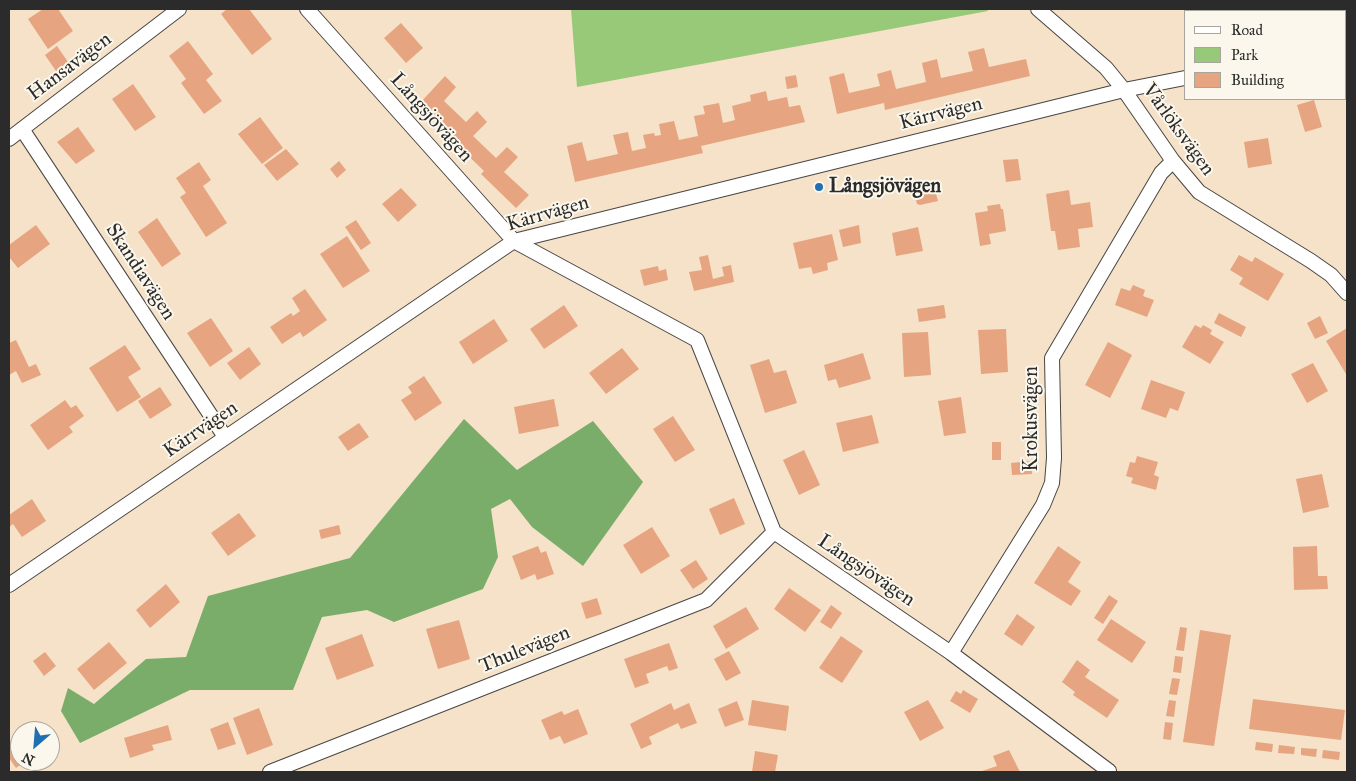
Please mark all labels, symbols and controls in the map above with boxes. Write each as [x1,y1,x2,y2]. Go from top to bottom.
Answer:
legend [1184,10,1346,100]
text: Road [1231,21,1263,39]
street label: Hansavägen [23,28,117,106]
text: Park [1231,46,1258,64]
street label: Långsjövägen [385,68,477,168]
text: Building [1231,71,1284,89]
street label: Vårlöksvägen [1137,79,1219,181]
street label: Kärrvägen [897,92,985,136]
place label: Långsjövägen [829,175,941,199]
marker: Långsjövägen [813,181,825,193]
street label: Kärrvägen [504,191,592,237]
street label: Skandiavägen [100,219,180,325]
street label: Krokusvägen [1020,366,1044,472]
street label: Kärrvägen [159,396,243,464]
street label: Långsjövägen [813,530,919,612]
street label: Thulevägen [476,621,574,679]
north arrow [10,721,60,771]
text: N [19,749,38,769]

